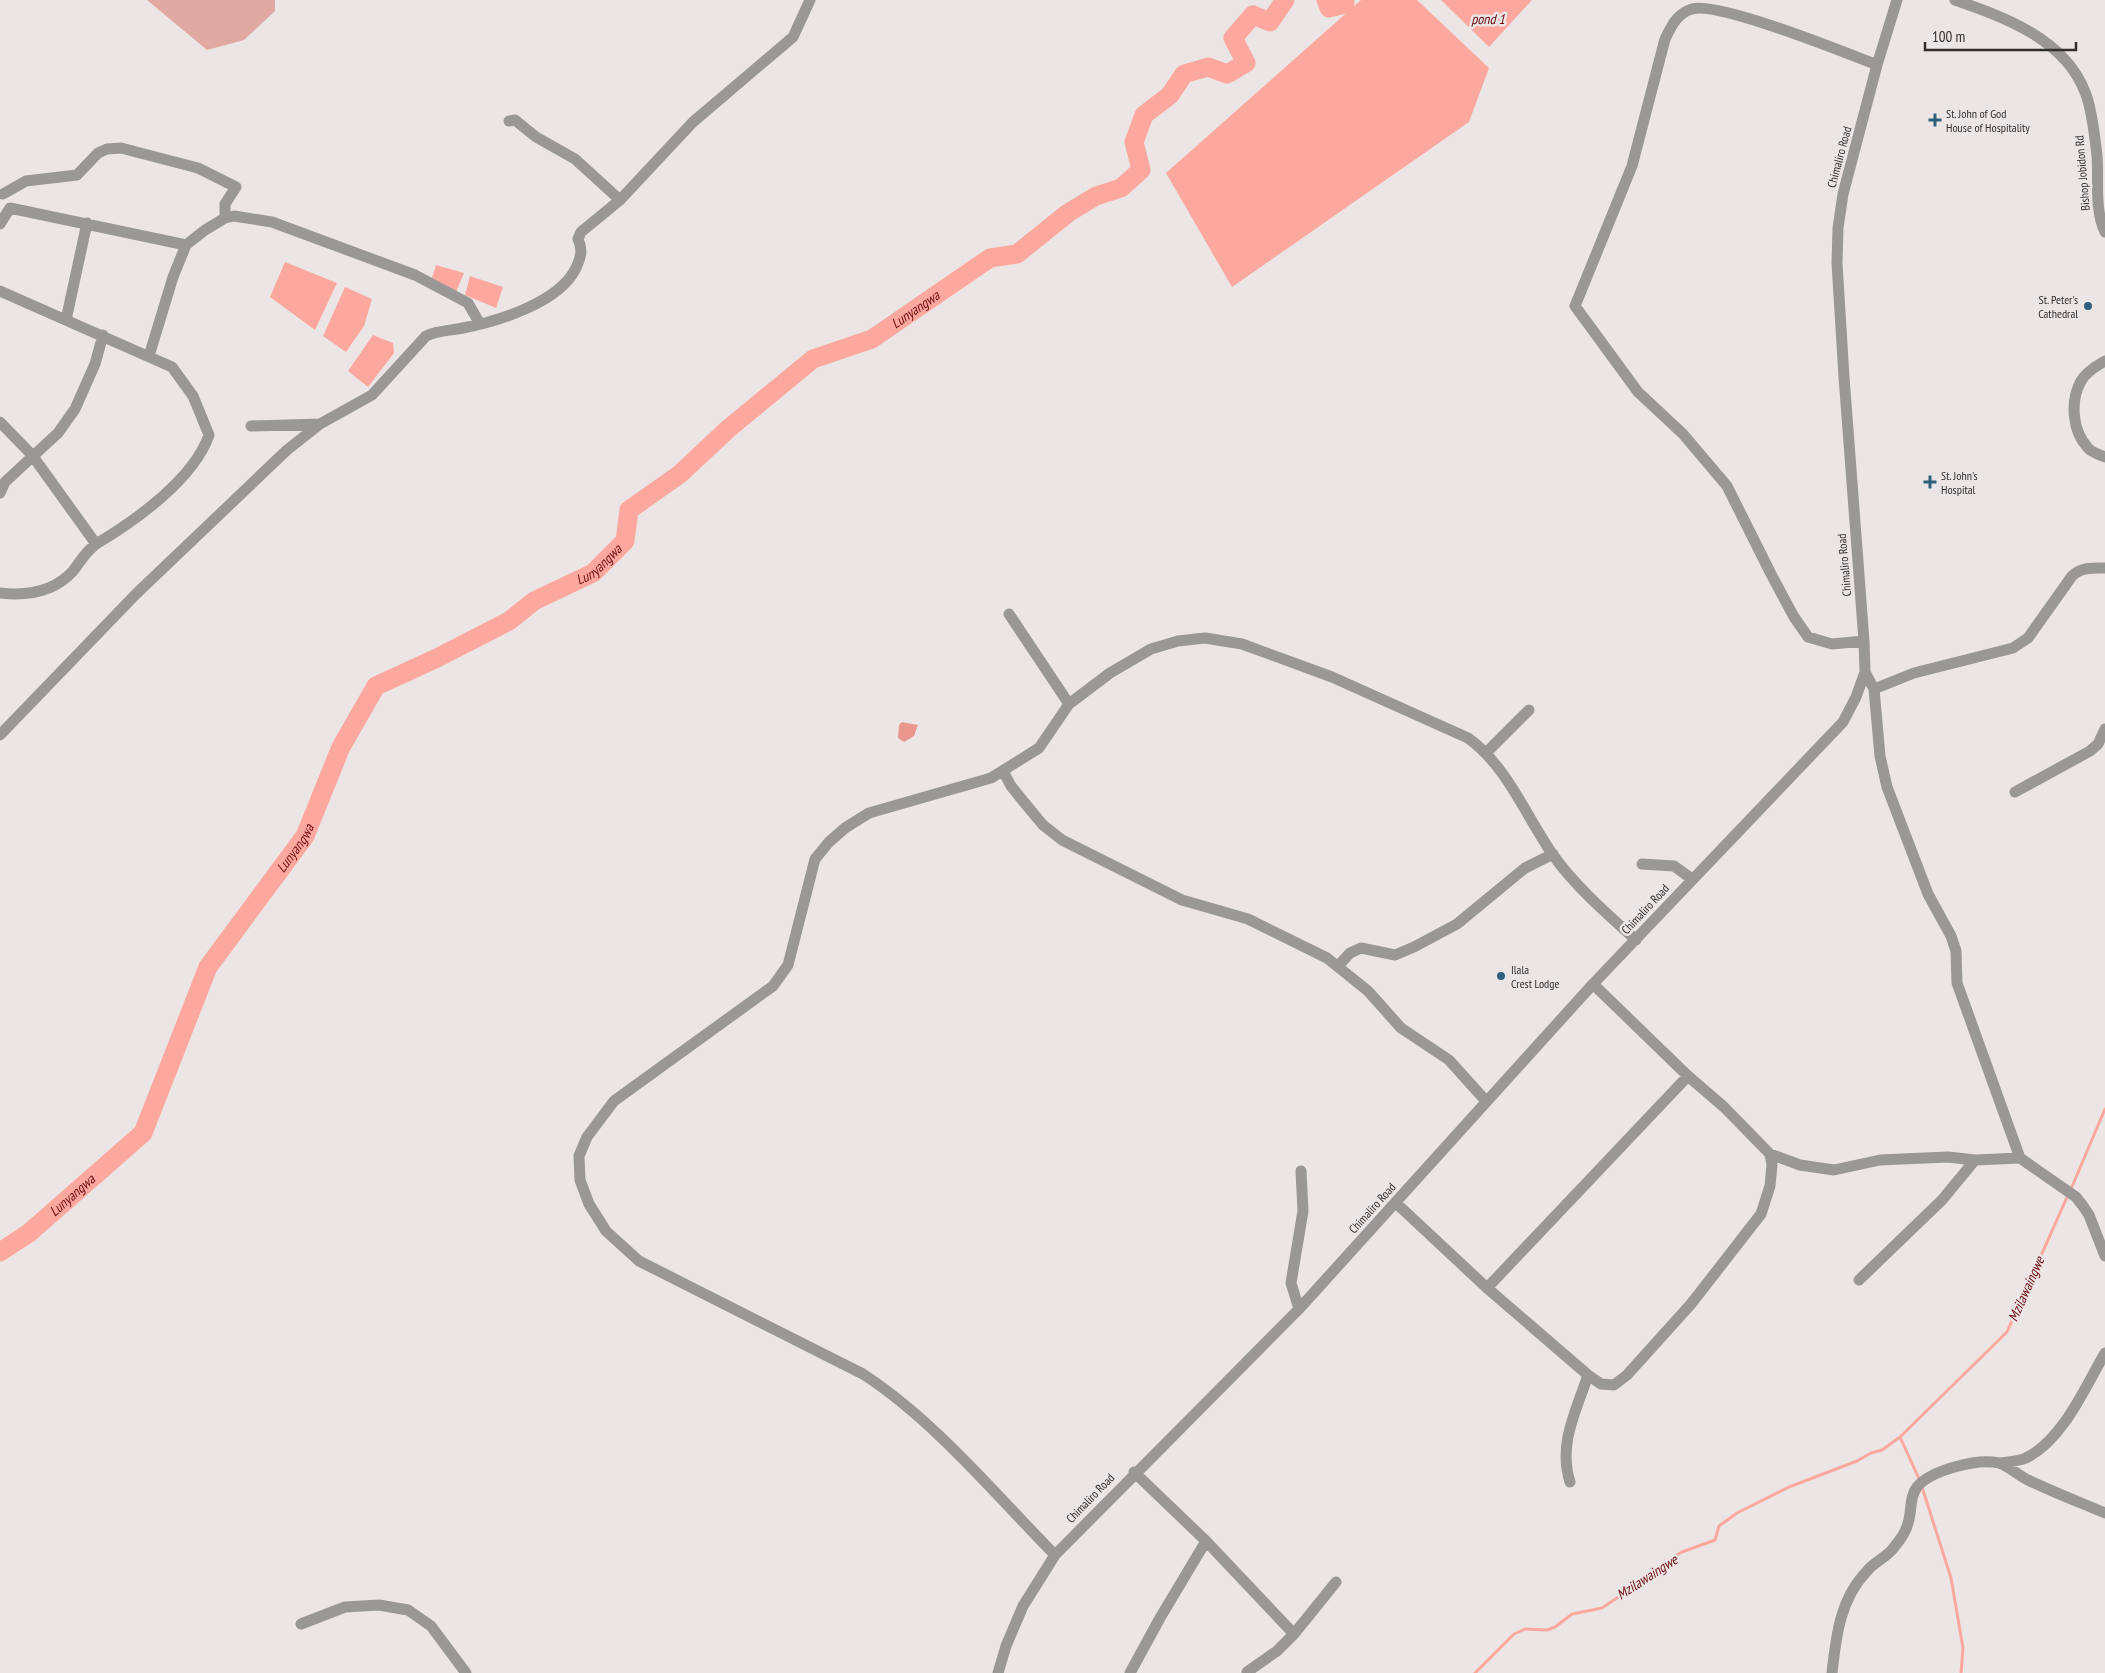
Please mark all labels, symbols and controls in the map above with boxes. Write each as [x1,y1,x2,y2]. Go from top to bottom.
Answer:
water label: pond 1 [1471,10,1506,28]
scale bar [1925,20,2076,52]
text: 100 m [1932,27,1965,46]
place label: St. John of God House of Hospitality [1946,106,2030,135]
marker: St. John of God House of Hospitality [1928,113,1942,127]
street label: Chimaliro Road [1824,125,1854,189]
street label: Bishop Jobidon Rd [2071,135,2093,211]
water label: Lunyangwa [888,286,944,332]
place label: St. Peter's Cathedral [2038,292,2078,321]
marker: St. Peter's Cathedral [2082,300,2094,312]
place label: St. John's Hospital [1941,468,1978,497]
marker: St. John's Hospital [1923,475,1937,489]
street label: Chimaliro Road [1834,533,1854,597]
water label: Lunyangwa [573,539,627,589]
water label: Lunyangwa [272,820,318,876]
street label: Chimaliro Road [1618,881,1672,937]
place label: Ilala Crest Lodge [1511,962,1560,991]
marker: Ilala Crest Lodge [1495,970,1507,982]
water label: Lunyangwa [46,1169,100,1220]
street label: Chimaliro Road [1345,1180,1399,1236]
water label: Mzilawaingwe [2004,1253,2049,1324]
street label: Chimaliro Road [1063,1470,1117,1526]
water label: Mzilawaingwe [1613,1550,1682,1603]

